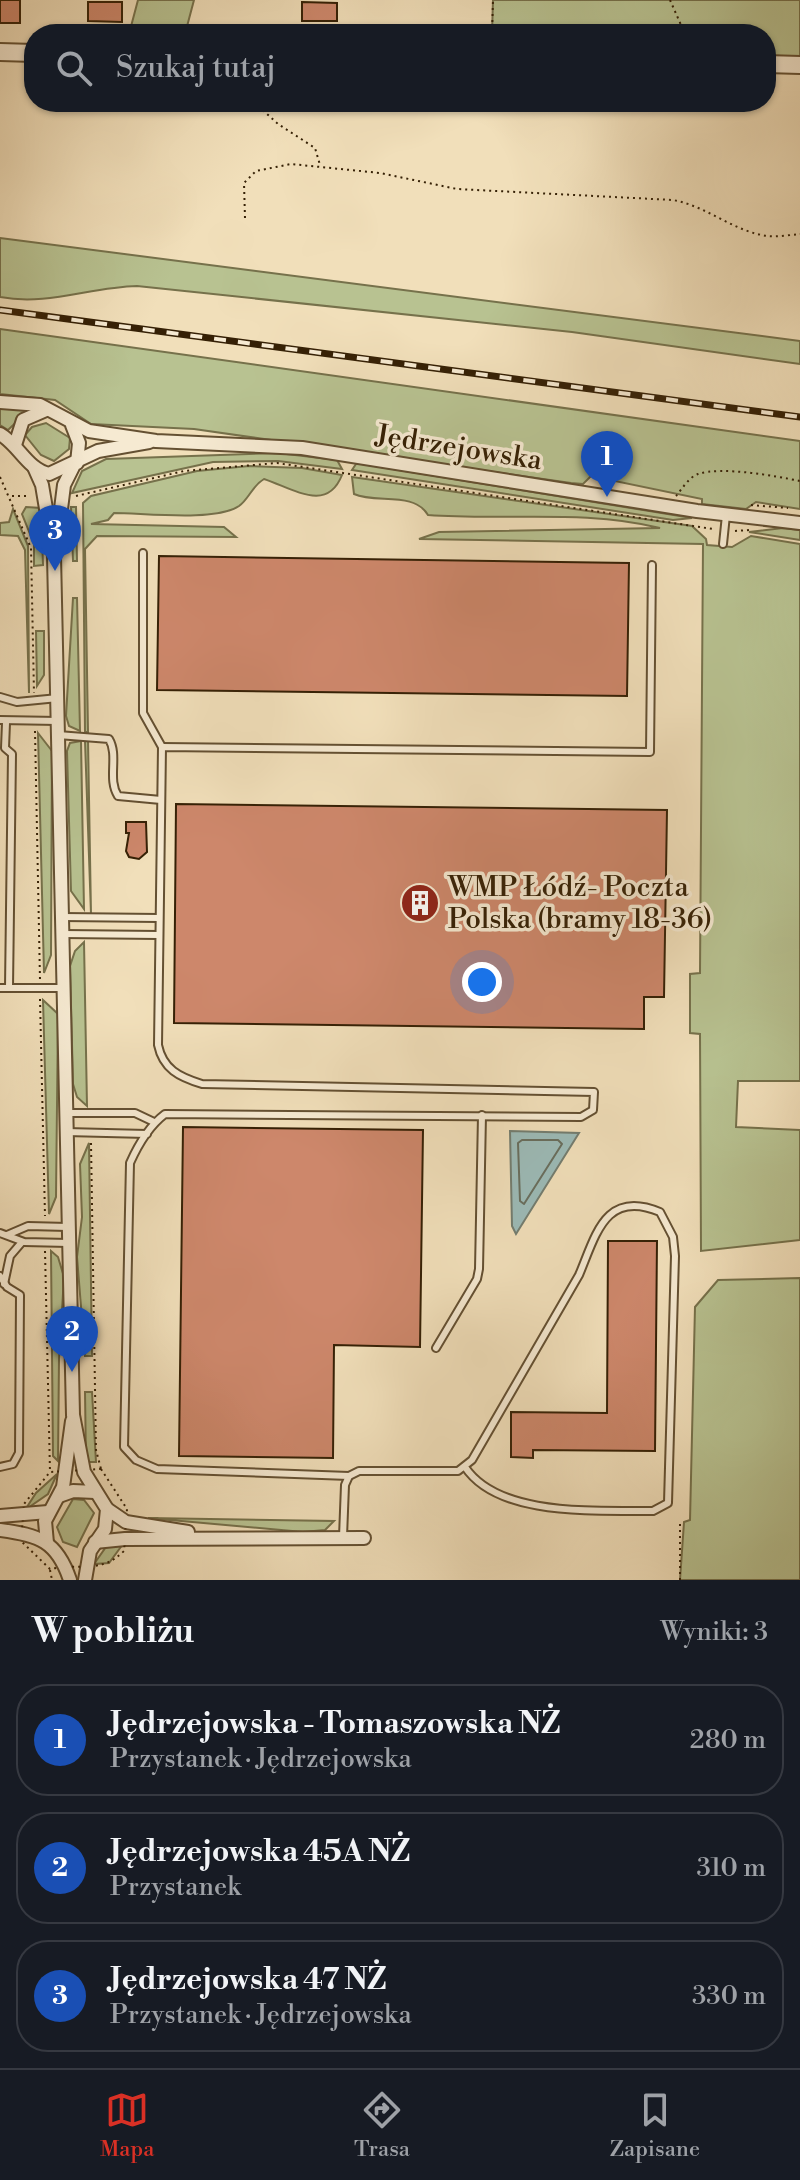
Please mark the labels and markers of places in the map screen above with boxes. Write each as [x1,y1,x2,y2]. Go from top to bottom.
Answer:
pin: 1 [581,431,633,497]
pin: 3 [29,505,81,571]
place label: WMP Łódź- Poczta Polska (bramy 18-36) [447,870,712,937]
building icon: WMP Łódź- Poczta Polska (bramy 18-36) [399,882,441,924]
pin: 2 [46,1306,98,1372]

